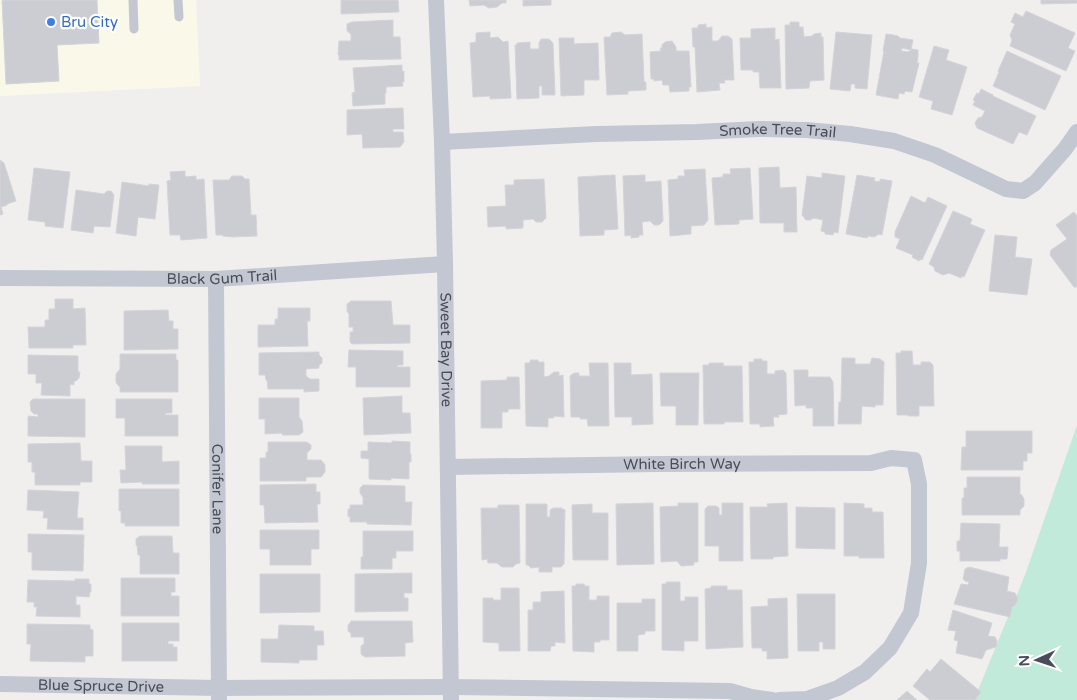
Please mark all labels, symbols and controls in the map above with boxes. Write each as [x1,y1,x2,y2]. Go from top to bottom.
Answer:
place label: Bru City [61,13,118,31]
marker: Bru City [45,16,57,28]
street label: Smoke Tree Trail [719,120,837,142]
street label: Black Gum Trail [167,266,278,288]
street label: Sweet Bay Drive [436,292,456,407]
street label: Conifer Lane [208,444,227,534]
street label: White Birch Way [623,455,741,474]
north arrow [1012,635,1062,685]
text: N [1016,655,1033,667]
street label: Blue Spruce Drive [38,676,164,696]

